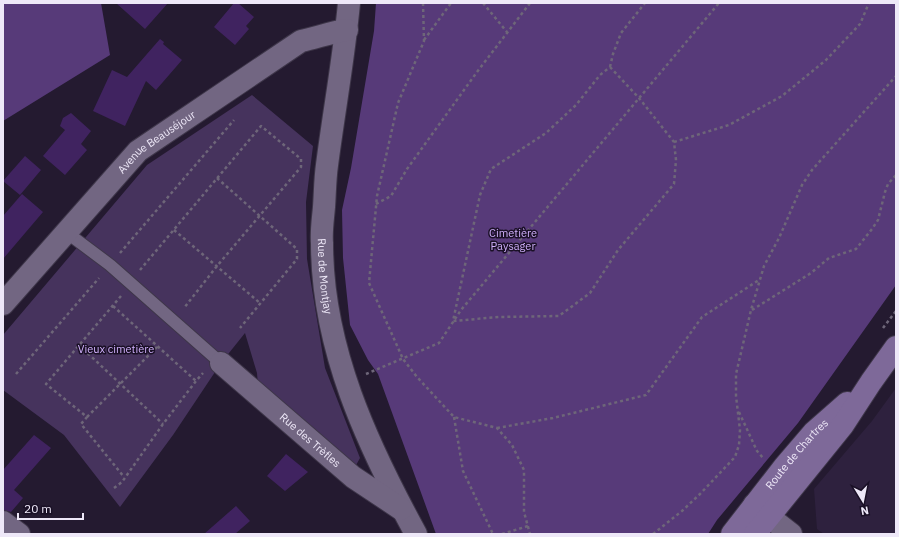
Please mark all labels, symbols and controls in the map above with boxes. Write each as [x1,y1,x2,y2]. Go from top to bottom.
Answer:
street label: Avenue Beauséjour [114,107,198,176]
park label: Cimetière Paysager [489,226,537,253]
street label: Rue de Montjay [315,238,336,316]
park label: Vieux cimetière [78,342,154,356]
street label: Rue des Trèfles [277,410,344,470]
street label: Route de Chartres [762,416,831,492]
north arrow [843,481,883,521]
scale bar [18,495,83,521]
text: 20 m [24,501,52,516]
text: N [860,503,870,518]

